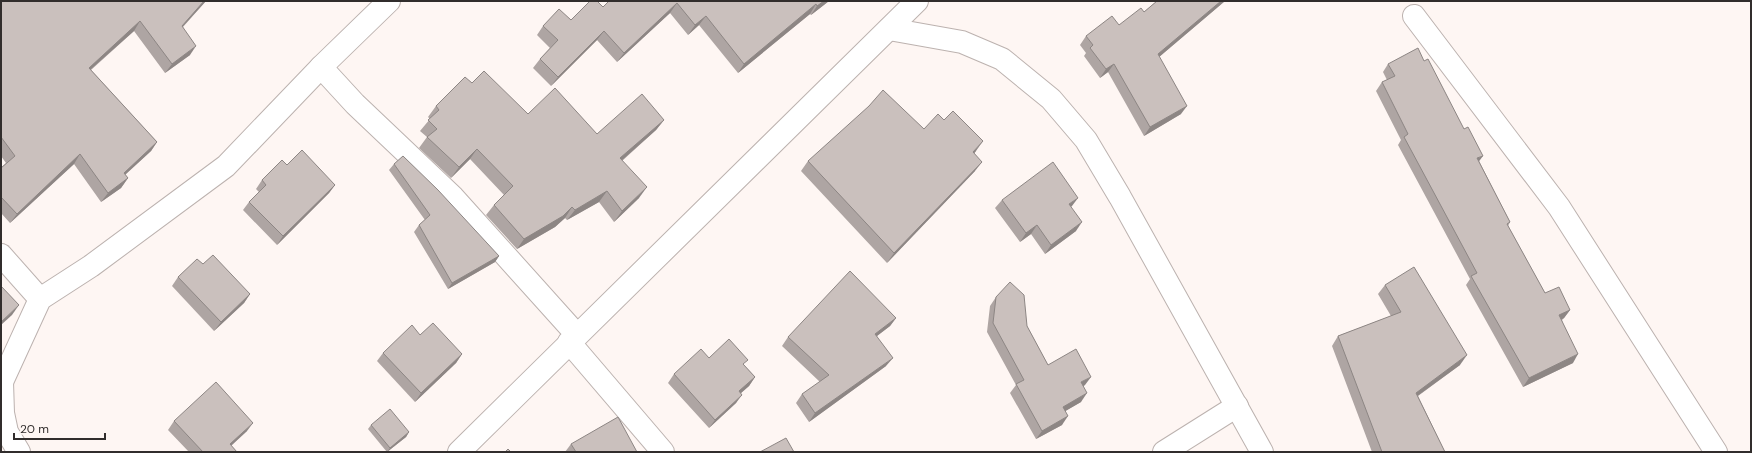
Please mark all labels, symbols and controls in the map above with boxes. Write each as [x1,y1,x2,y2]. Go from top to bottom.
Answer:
scale bar [14,415,105,441]
text: 20 m [20,421,49,437]

